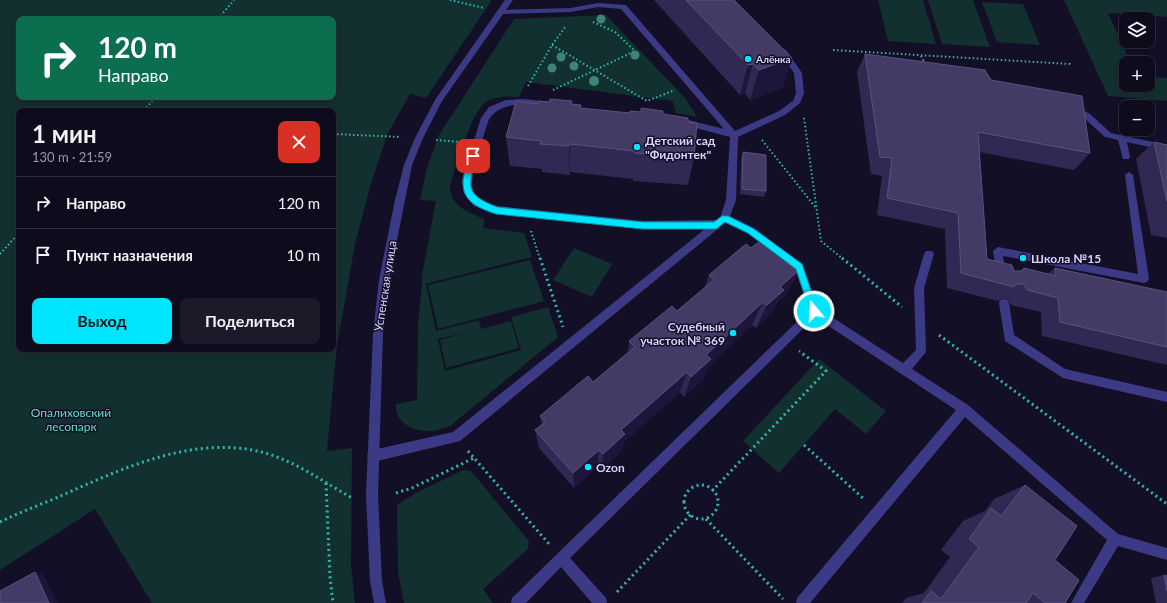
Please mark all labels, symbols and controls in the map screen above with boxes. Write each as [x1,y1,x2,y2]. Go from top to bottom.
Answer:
map controls [1119,12,1155,136]
button: layers [1119,12,1155,48]
text: 120 m [98,30,177,64]
icon: right [32,32,84,84]
place label: Алёнка [755,53,791,65]
marker: Алёнка [743,54,753,64]
button: + [1119,56,1155,92]
text: Направо [98,64,169,86]
button: − [1119,100,1155,136]
text: 1 мин [32,119,97,148]
button: close [278,121,320,163]
place label: Детский сад "Фидонтек" [645,133,716,162]
pin [456,139,490,173]
marker: Детский сад "Фидонтек" [632,142,642,152]
icon: arrive [462,145,484,167]
text: 130 m · 21:59 [32,149,112,165]
icon: right [32,192,54,214]
text: Направо [66,194,126,212]
text: 120 m [278,194,320,212]
street label: Успенская улица [370,240,400,332]
icon: arrive [32,244,54,266]
text: Пункт назначения [66,246,193,264]
text: 10 m [286,246,320,264]
place label: Школа №15 [1031,251,1101,266]
marker: Школа №15 [1018,253,1028,263]
position arrow [793,290,835,332]
button: Выход [32,298,172,344]
button: Поделиться [180,298,320,344]
place label: Судебный участок № 369 [640,319,725,348]
marker: Судебный участок № 369 [728,328,738,338]
park label: Опалиховский лесопарк [31,405,111,434]
place label: Ozon [596,460,625,475]
marker: Ozon [583,462,593,472]

